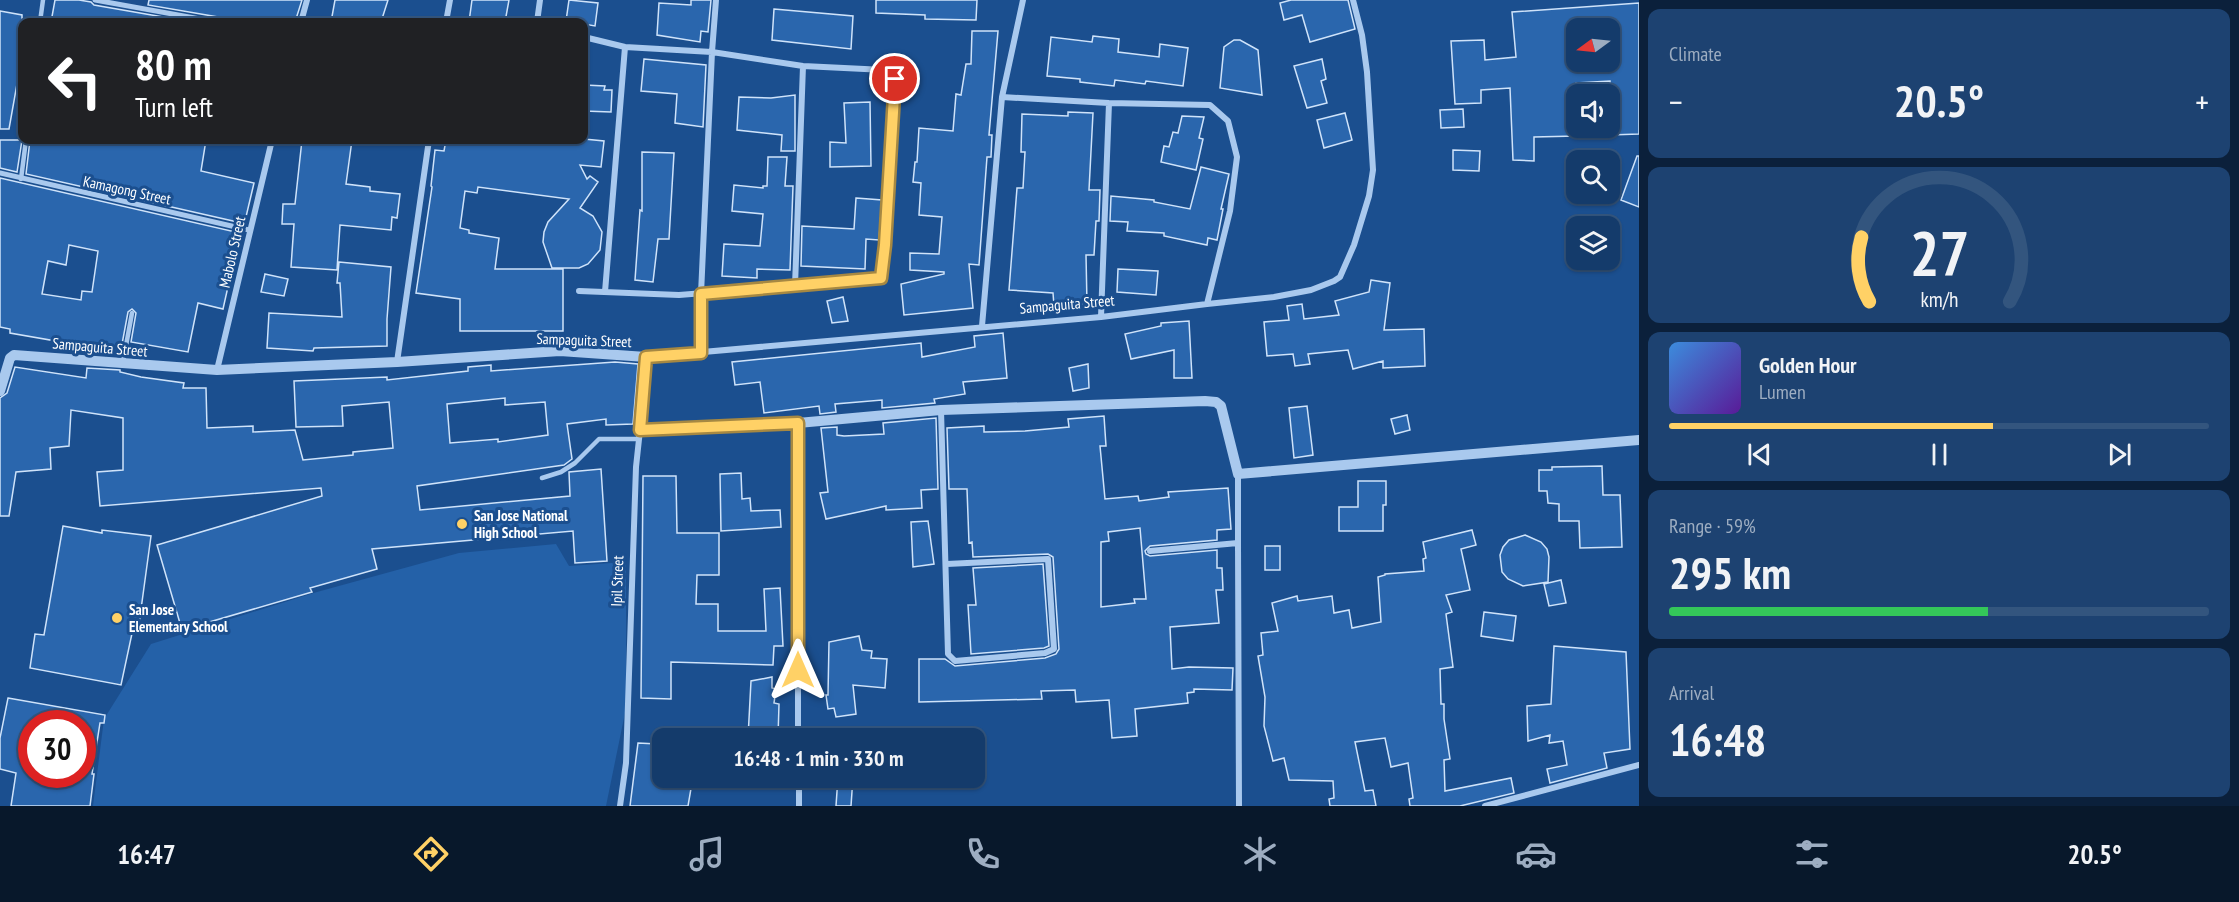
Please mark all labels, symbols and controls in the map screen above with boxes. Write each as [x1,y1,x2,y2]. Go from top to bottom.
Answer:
north arrow [1566,18,1620,72]
map controls [1566,18,1620,270]
text: 80 m [135,37,212,92]
text: Climate [1669,41,1722,67]
icon: left [36,42,114,120]
pin [869,53,920,104]
icon: arrive [878,62,911,95]
text: 20.5° [1894,71,1984,129]
text: − [1669,80,1683,123]
text: + [2195,80,2209,123]
button: sound [1566,84,1620,138]
text: Turn left [135,90,213,124]
button: search [1566,150,1620,204]
street label: Kamagong Street [81,171,173,209]
text: 27 [1909,212,1969,293]
street label: Mabolo Street [215,214,249,290]
button: layers [1566,216,1620,270]
text: km/h [1920,285,1958,313]
street label: Sampaguita Street [1019,290,1115,318]
street label: Sampaguita Street [536,329,632,351]
street label: Sampaguita Street [52,333,148,361]
text: Golden Hour [1759,351,1857,379]
text: Lumen [1759,379,1806,405]
icon: previous [1743,438,1776,471]
icon: pause [1923,438,1956,471]
icon: next [2103,438,2136,471]
place label: San Jose National High School [474,506,568,542]
text: Range · 59% [1669,513,1756,539]
marker: San Jose National High School [455,517,469,531]
text: 295 km [1669,543,1791,601]
street label: Ipil Street [607,555,627,607]
place label: San Jose Elementary School [129,600,228,636]
marker: San Jose Elementary School [110,611,124,625]
position arrow [766,638,830,702]
text: Arrival [1669,680,1714,706]
speed limit sign: 30 [18,710,96,788]
text: 16:48 [1669,710,1766,768]
text: 16:48 · 1 min · 330 m [733,744,904,772]
icon: directions [410,833,452,875]
icon: music [686,833,728,875]
icon: phone [962,833,1004,875]
icon: climate [1239,833,1281,875]
icon: car [1515,833,1557,875]
icon: filters [1791,833,1833,875]
text: 16:47 [117,837,176,871]
text: 20.5° [2068,837,2122,871]

